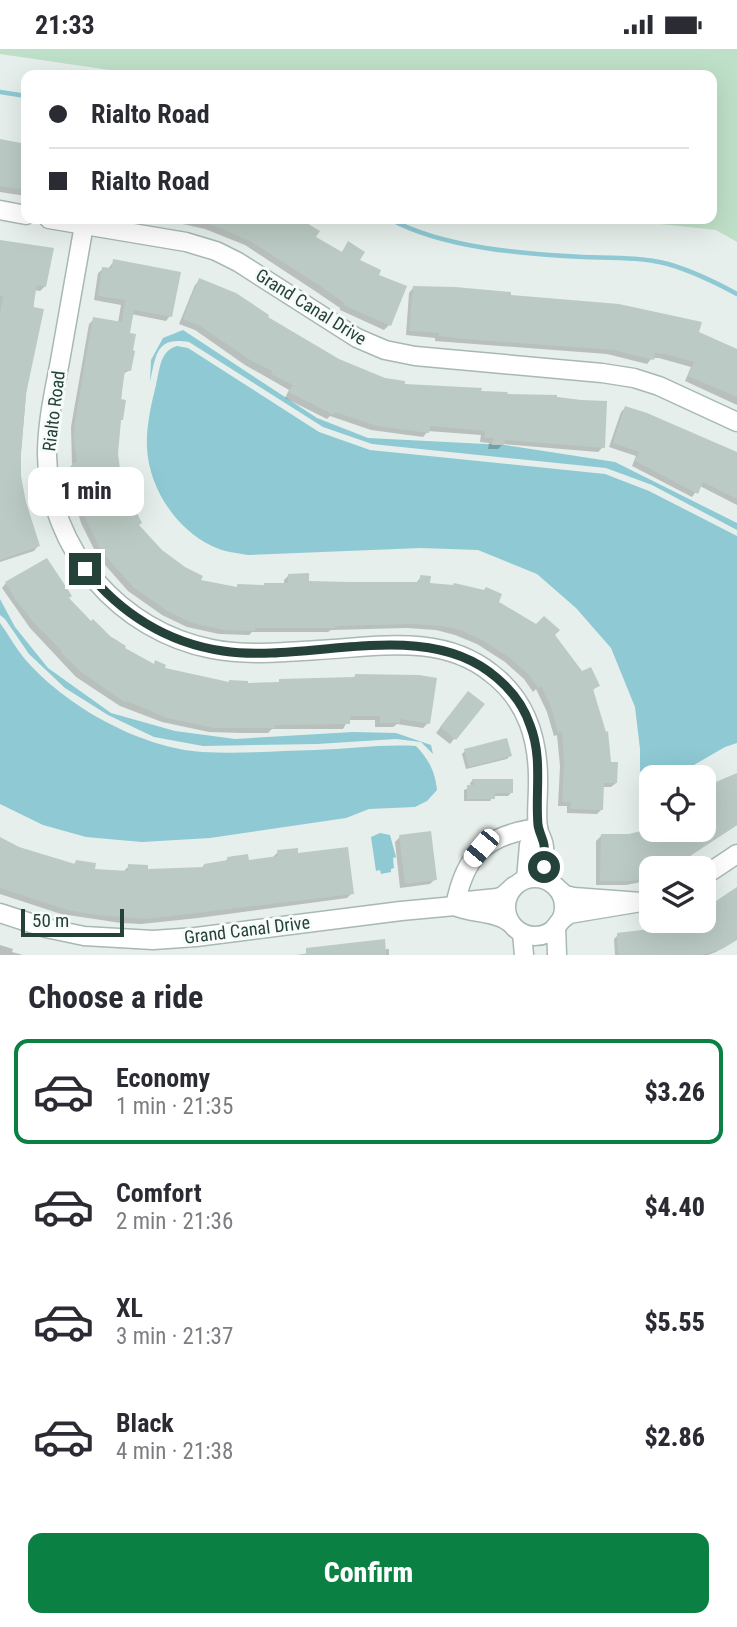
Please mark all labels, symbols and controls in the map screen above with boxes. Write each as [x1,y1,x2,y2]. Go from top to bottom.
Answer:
text: 21:33 [35,10,95,40]
text: Rialto Road [91,99,210,129]
text: Rialto Road [91,166,210,196]
street label: Grand Canal Drive [252,264,370,349]
street label: Rialto Road [38,370,69,452]
callout: 1 min [27,468,143,517]
text: 1 min [60,478,112,505]
route end [69,553,101,585]
map controls [639,765,716,933]
button: locate [639,765,716,842]
car [460,825,503,871]
route start [528,851,560,883]
button: layers [639,856,716,933]
scale bar [21,906,124,938]
text: 50 m [32,909,69,932]
street label: Grand Canal Drive [183,911,311,948]
text: Choose a ride [28,978,203,1016]
icon: car [32,1060,95,1123]
text: Economy [116,1063,210,1093]
text: $3.26 [644,1077,705,1107]
text: 1 min · 21:35 [116,1093,233,1120]
icon: car [32,1175,95,1238]
text: Comfort [116,1178,202,1208]
text: $4.40 [644,1192,705,1222]
text: 2 min · 21:36 [116,1208,233,1235]
icon: car [32,1290,95,1353]
text: XL [116,1293,143,1323]
text: $5.55 [644,1307,705,1337]
text: 3 min · 21:37 [116,1323,233,1350]
icon: car [32,1405,95,1468]
text: Black [116,1408,174,1438]
text: $2.86 [644,1422,705,1452]
text: 4 min · 21:38 [116,1438,233,1465]
button: Confirm [28,1533,709,1613]

